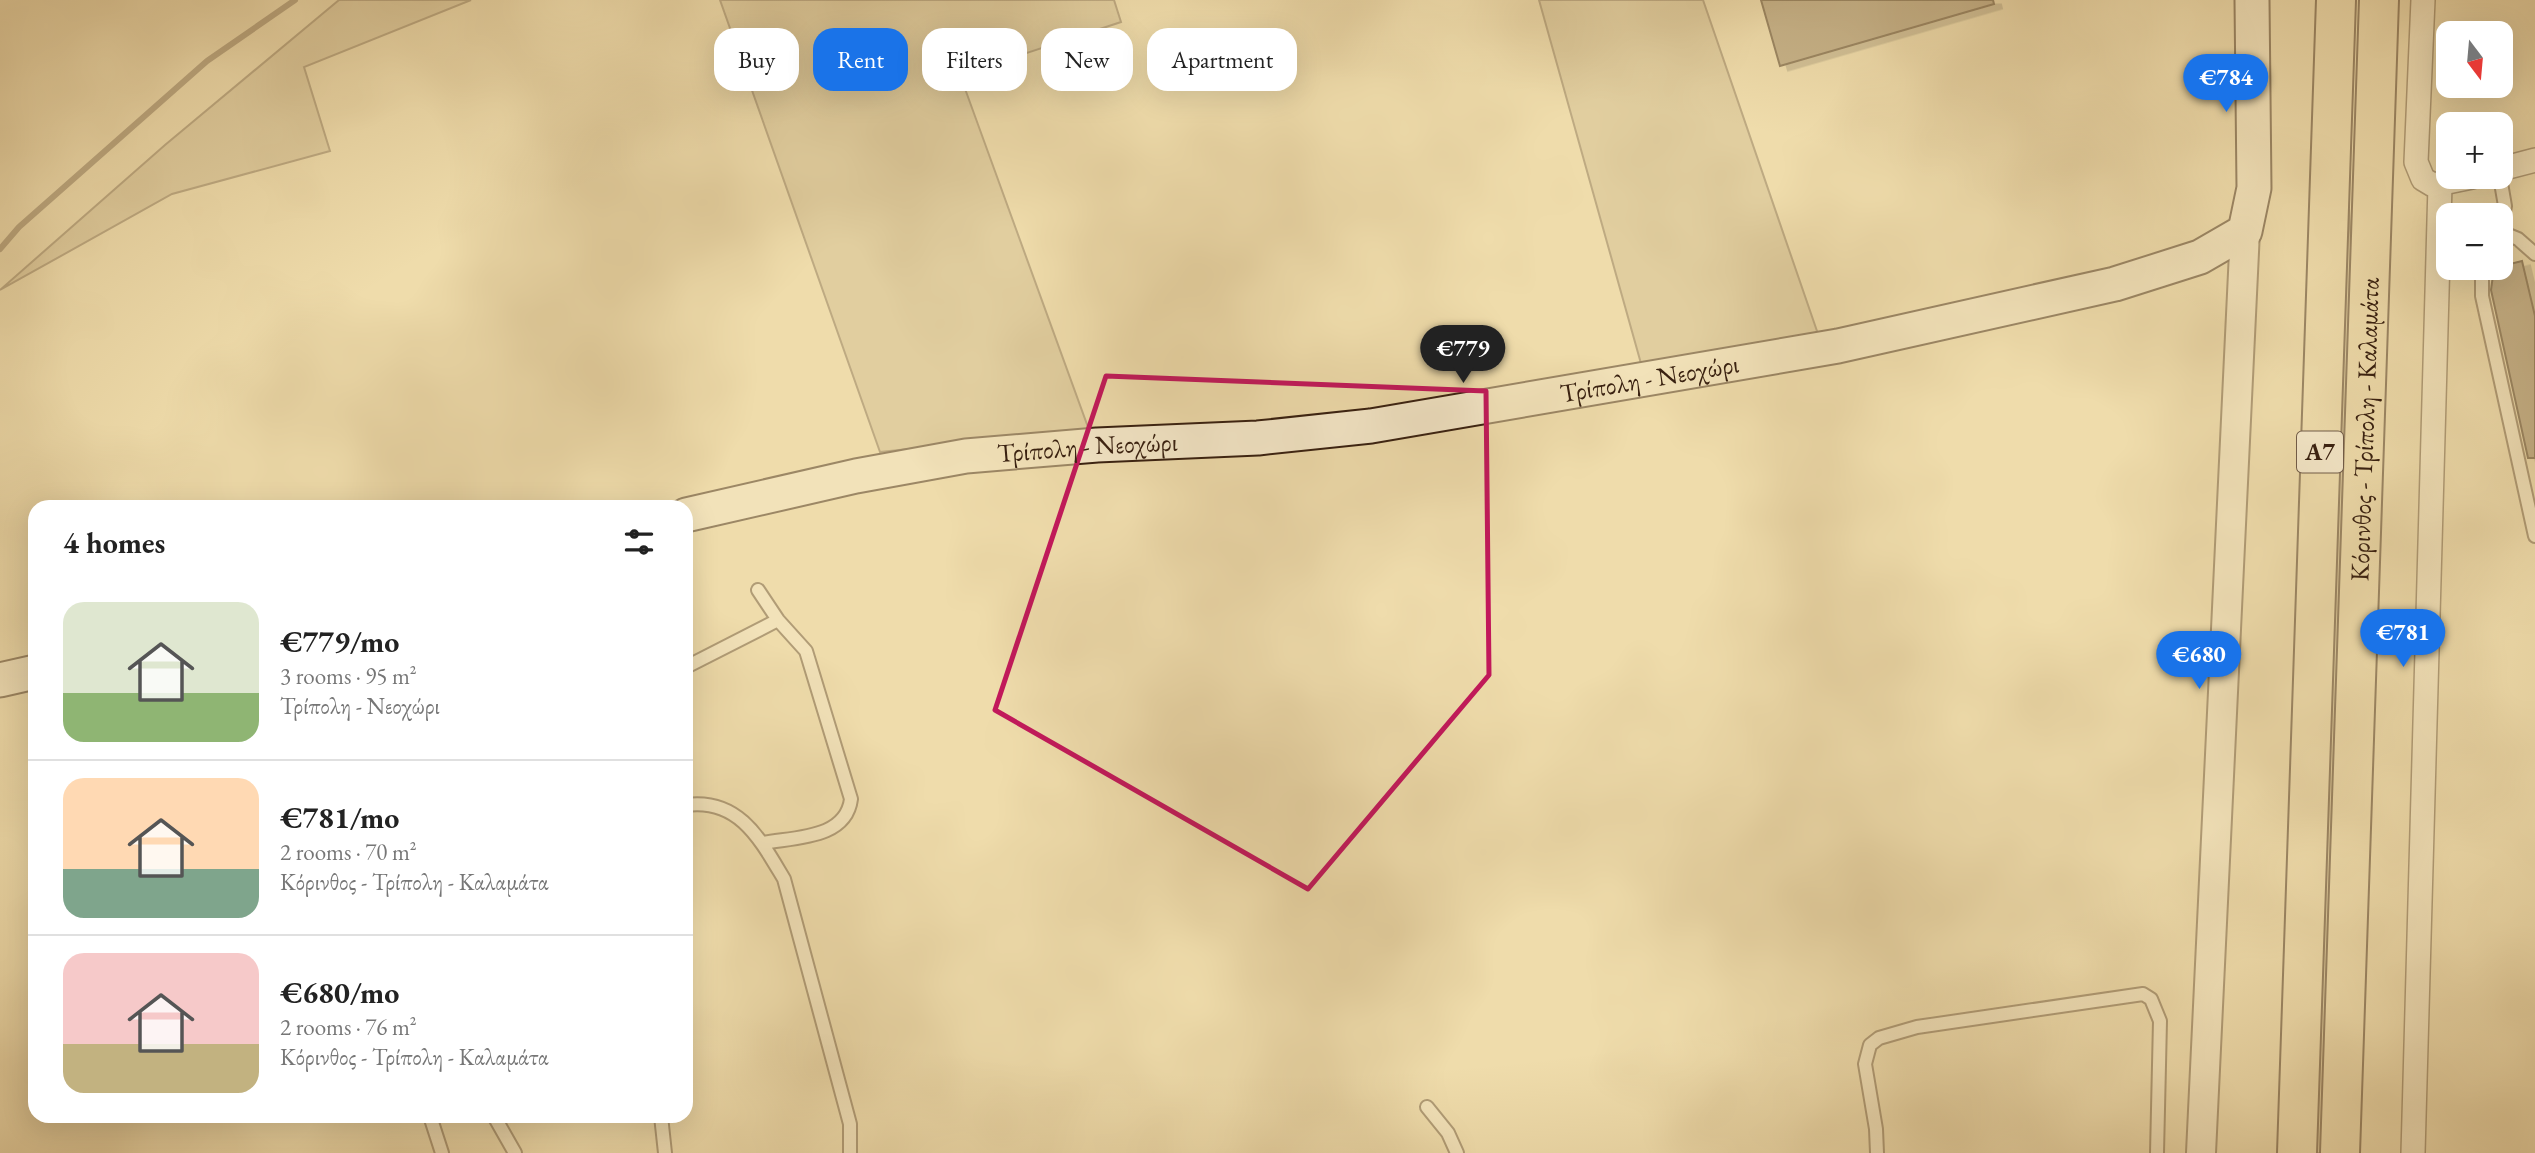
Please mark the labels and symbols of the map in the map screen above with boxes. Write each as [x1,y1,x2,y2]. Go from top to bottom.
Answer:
north arrow [2436,21,2513,98]
pin: €784 [2185,54,2267,114]
street label: Κόρινθος - Τρίπολη - Καλαμάτα [2342,277,2387,582]
pin: €779 [1422,326,1504,385]
street label: Τρίπολη - Νεοχώρι [1557,346,1742,410]
street label: Τρίπολη - Νεοχώρι [996,425,1178,470]
road number: Α7 [2297,432,2343,472]
pin: €781 [2362,610,2444,669]
pin: €680 [2158,632,2240,691]

